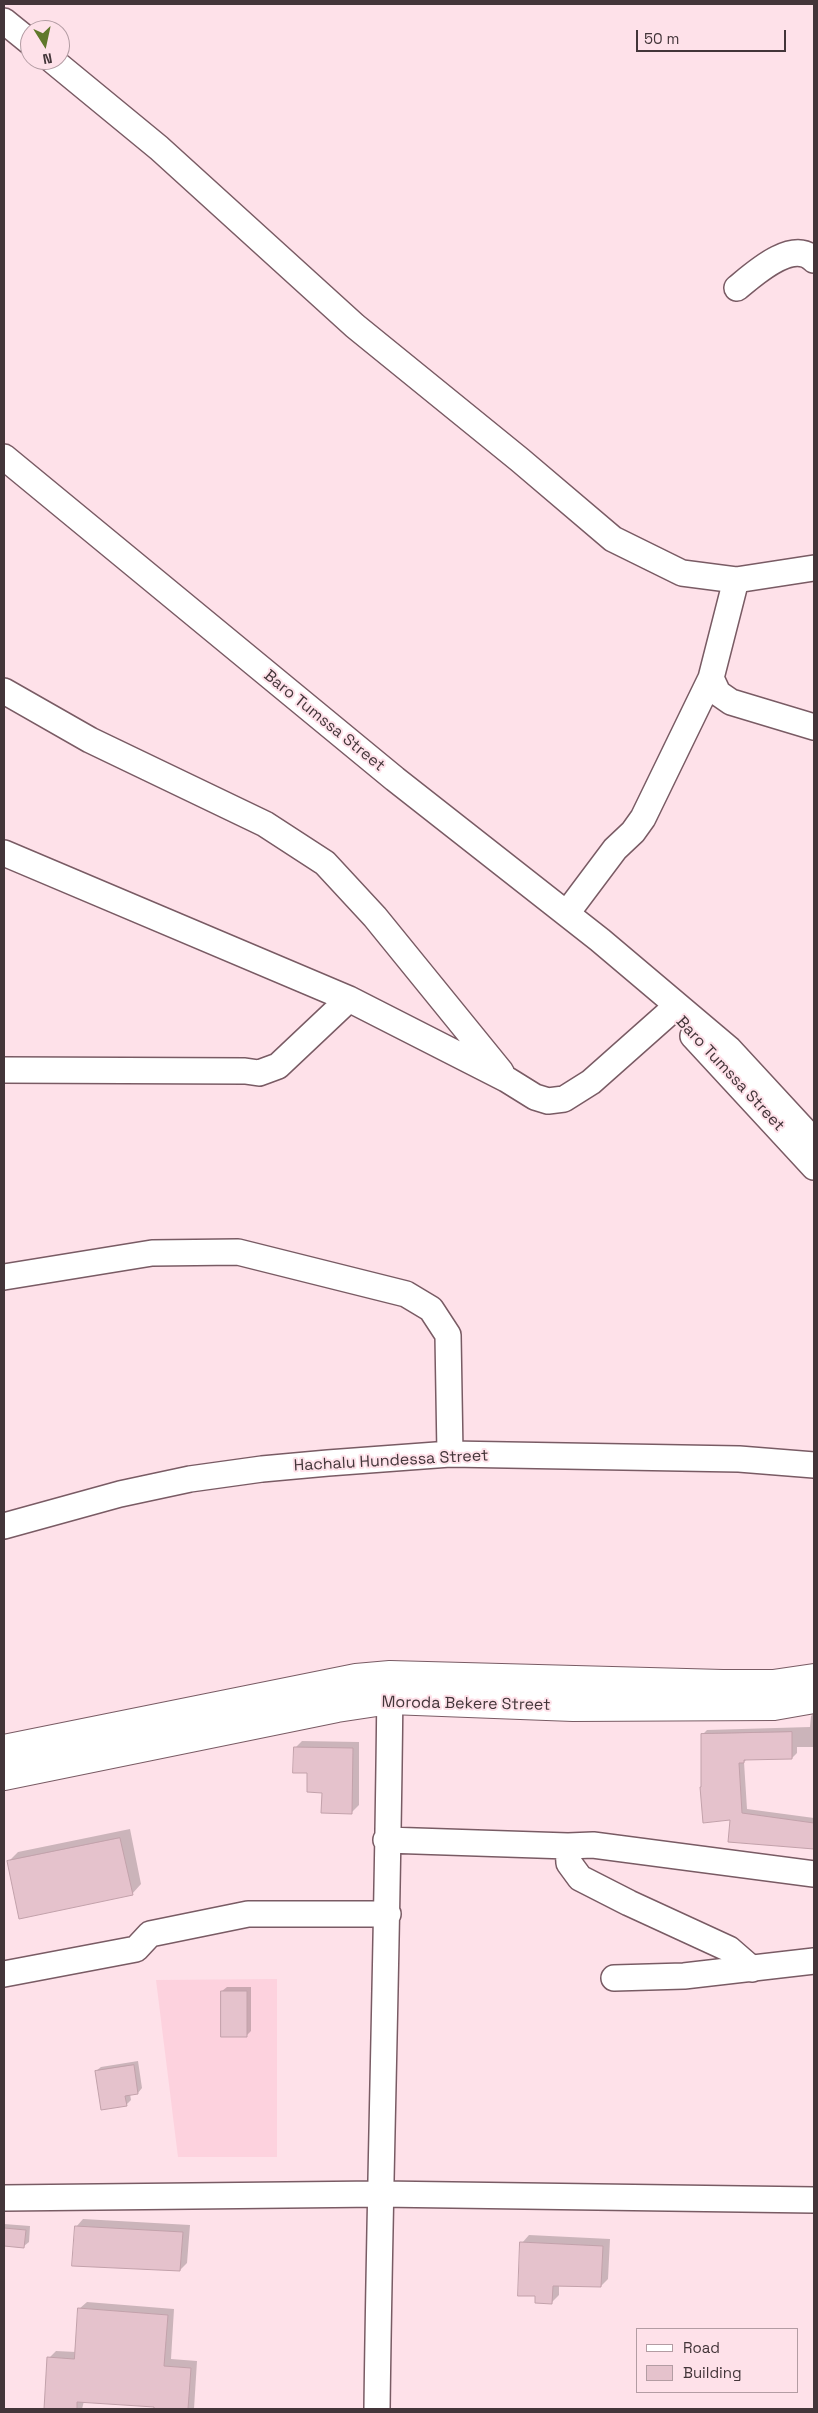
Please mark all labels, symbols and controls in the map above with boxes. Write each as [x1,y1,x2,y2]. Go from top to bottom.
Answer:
north arrow [20,20,70,70]
scale bar [638,20,788,52]
text: 50 m [644,29,679,48]
text: N [41,49,54,68]
street label: Baro Tumssa Street [260,666,388,776]
street label: Baro Tumssa Street [672,1013,788,1135]
street label: Hachalu Hundessa Street [293,1446,489,1476]
street label: Moroda Bekere Street [381,1693,551,1715]
legend [636,2328,798,2393]
text: Road [683,2338,720,2357]
text: Building [683,2363,742,2382]

